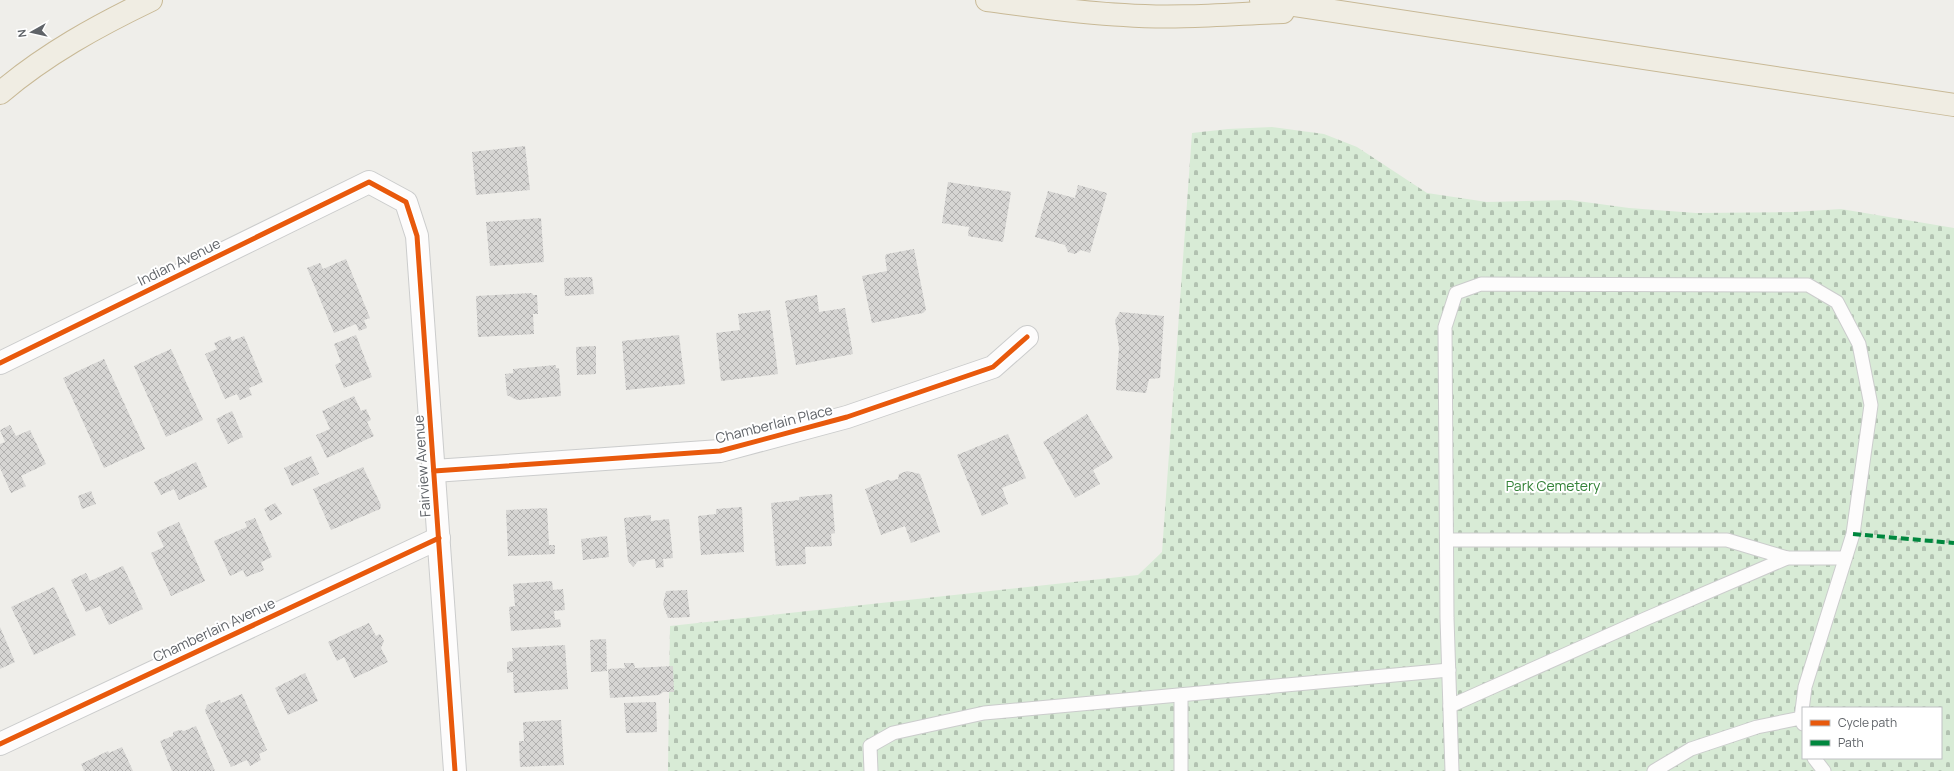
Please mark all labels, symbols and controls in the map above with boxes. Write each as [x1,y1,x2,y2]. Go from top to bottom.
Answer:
north arrow [12,12,52,52]
text: N [14,28,30,38]
street label: Indian Avenue [134,233,223,290]
street label: Chamberlain Place [713,400,834,447]
street label: Fairview Avenue [408,414,435,518]
park label: Park Cemetery [1506,476,1601,495]
street label: Chamberlain Avenue [150,593,278,666]
legend [1802,707,1942,759]
text: Cycle path [1838,714,1897,731]
text: Path [1838,734,1864,751]

